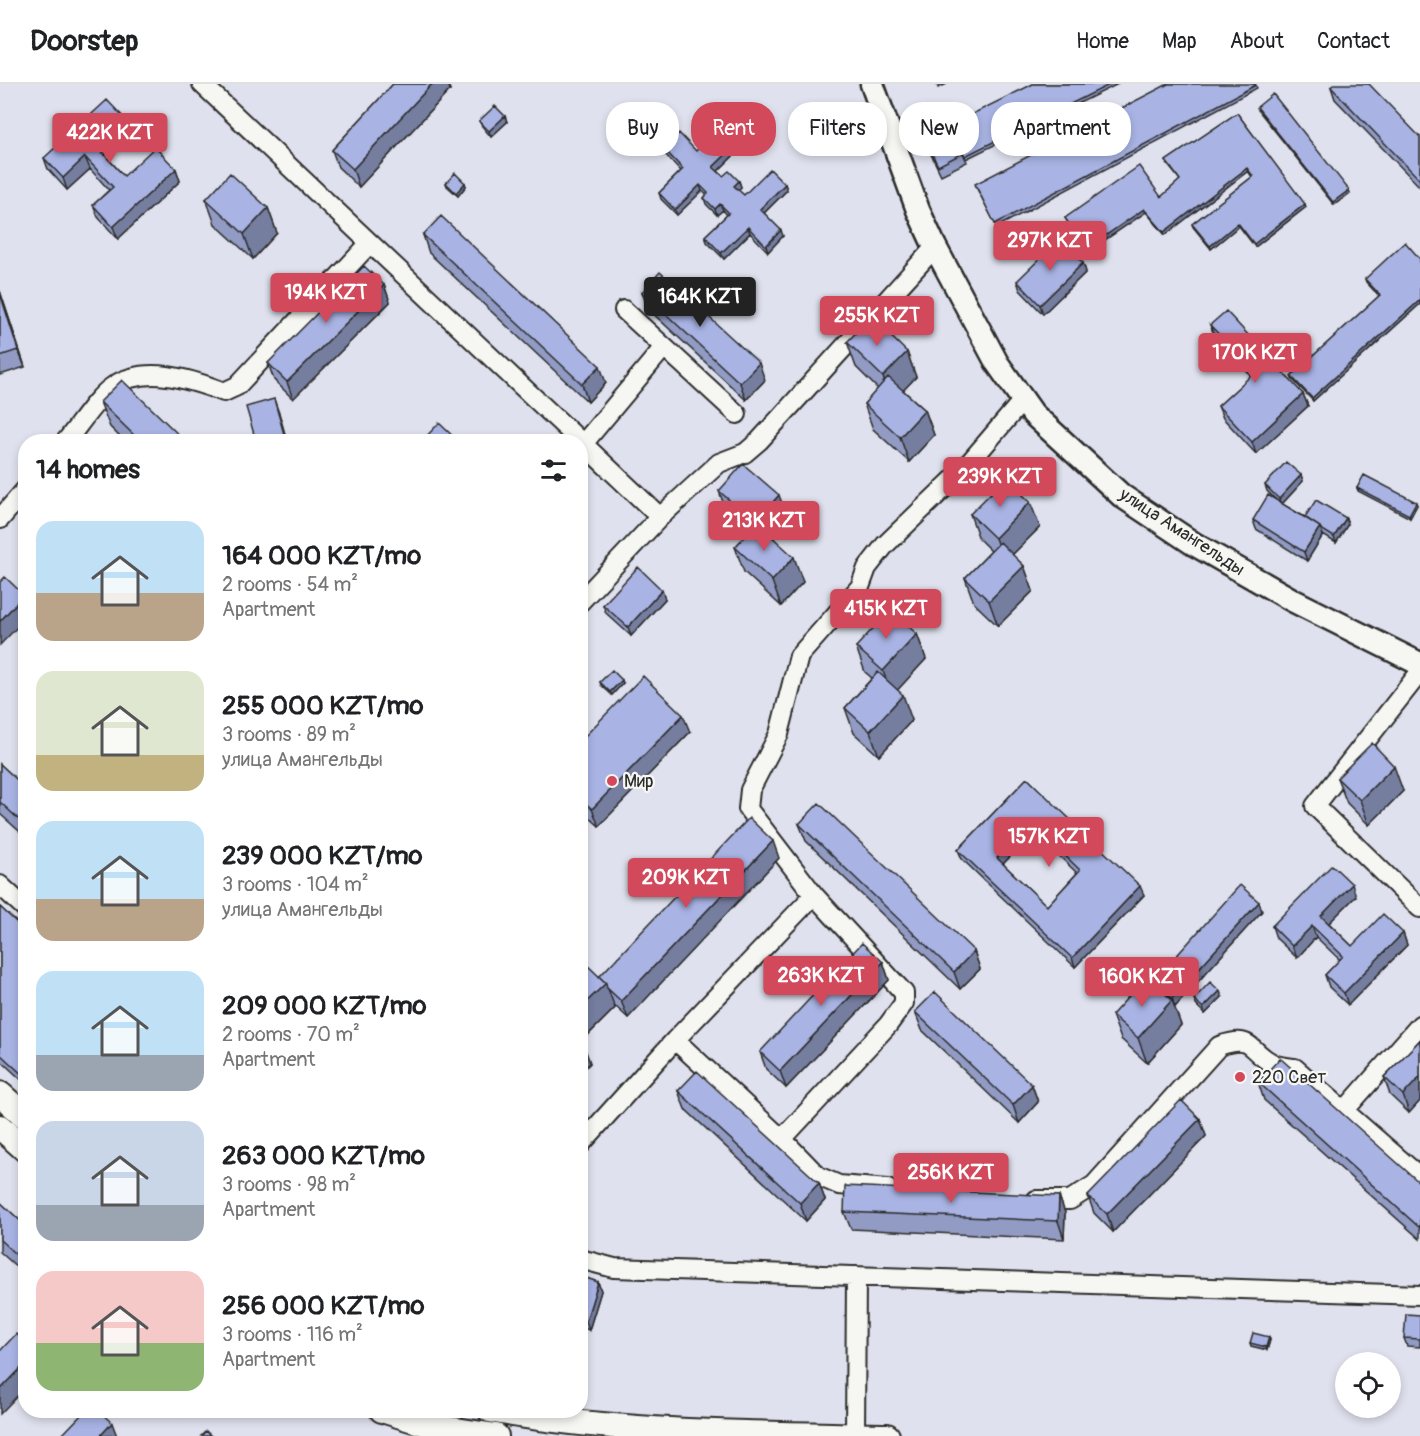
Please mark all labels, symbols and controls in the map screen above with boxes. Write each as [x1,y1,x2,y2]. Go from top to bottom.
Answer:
text: Doorstep [30,24,138,59]
text: Home [1076,28,1129,55]
text: Map [1162,28,1197,55]
text: About [1230,28,1284,55]
text: Contact [1317,28,1390,55]
chip: Buy [606,102,679,156]
chip: Rent [691,102,776,156]
chip: Filters [788,102,887,156]
chip: New [899,102,979,156]
chip: Apartment [991,102,1131,156]
pin: 422K KZT [48,113,172,164]
text: 422K KZT [66,120,154,145]
pin: 297K KZT [988,221,1112,272]
text: 297K KZT [1007,228,1093,253]
pin: 194K KZT [264,273,388,324]
pin: 164K KZT [638,277,762,328]
text: 194K KZT [285,280,367,305]
text: 164K KZT [658,284,742,309]
pin: 255K KZT [815,296,939,347]
text: 255K KZT [834,303,920,328]
pin: 170K KZT [1193,333,1317,384]
text: 170K KZT [1212,340,1298,365]
text: 14 homes [36,454,140,486]
icon: filters [537,454,570,487]
pin: 239K KZT [938,457,1062,508]
text: 239K KZT [957,464,1043,489]
street label: улица Амангельды [1114,482,1249,581]
pin: 213K KZT [702,501,826,552]
text: 213K KZT [722,508,806,533]
text: 164 000 KZT/mo [222,540,421,572]
icon: home [84,545,156,617]
text: 2 rooms · 54 m² [222,572,358,597]
pin: 415K KZT [824,589,948,640]
text: 415K KZT [844,596,928,621]
text: Apartment [222,597,315,622]
text: 255 000 KZT/mo [222,690,424,722]
icon: home [84,695,156,767]
text: 3 rooms · 89 m² [222,722,356,747]
text: улица Амангельды [222,747,383,772]
place label: Мир [624,770,653,793]
marker: Мир [605,774,619,788]
pin: 157K KZT [987,817,1111,868]
text: 157K KZT [1008,824,1090,849]
text: 239 000 KZT/mo [222,840,422,872]
icon: home [84,845,156,917]
pin: 209K KZT [624,858,748,909]
text: 209K KZT [642,865,730,890]
text: 3 rooms · 104 m² [222,872,369,897]
text: улица Амангельды [222,897,383,922]
pin: 263K KZT [759,956,883,1007]
pin: 160K KZT [1080,957,1204,1008]
text: 263K KZT [777,963,865,988]
text: 160K KZT [1099,964,1185,989]
text: 209 000 KZT/mo [222,990,426,1022]
icon: home [84,995,156,1067]
text: 2 rooms · 70 m² [222,1022,360,1047]
text: Apartment [222,1047,315,1072]
place label: 220 Свет [1252,1066,1326,1089]
marker: 220 Свет [1233,1070,1247,1084]
text: 263 000 KZT/mo [222,1140,425,1172]
icon: home [84,1145,156,1217]
pin: 256K KZT [889,1153,1013,1204]
text: 256K KZT [908,1160,994,1185]
text: 3 rooms · 98 m² [222,1172,356,1197]
text: Apartment [222,1197,315,1222]
text: 256 000 KZT/mo [222,1290,425,1322]
icon: home [84,1295,156,1367]
text: 3 rooms · 116 m² [222,1322,363,1347]
text: Apartment [222,1347,315,1372]
map controls [1335,1352,1401,1418]
button: locate [1335,1352,1401,1418]

